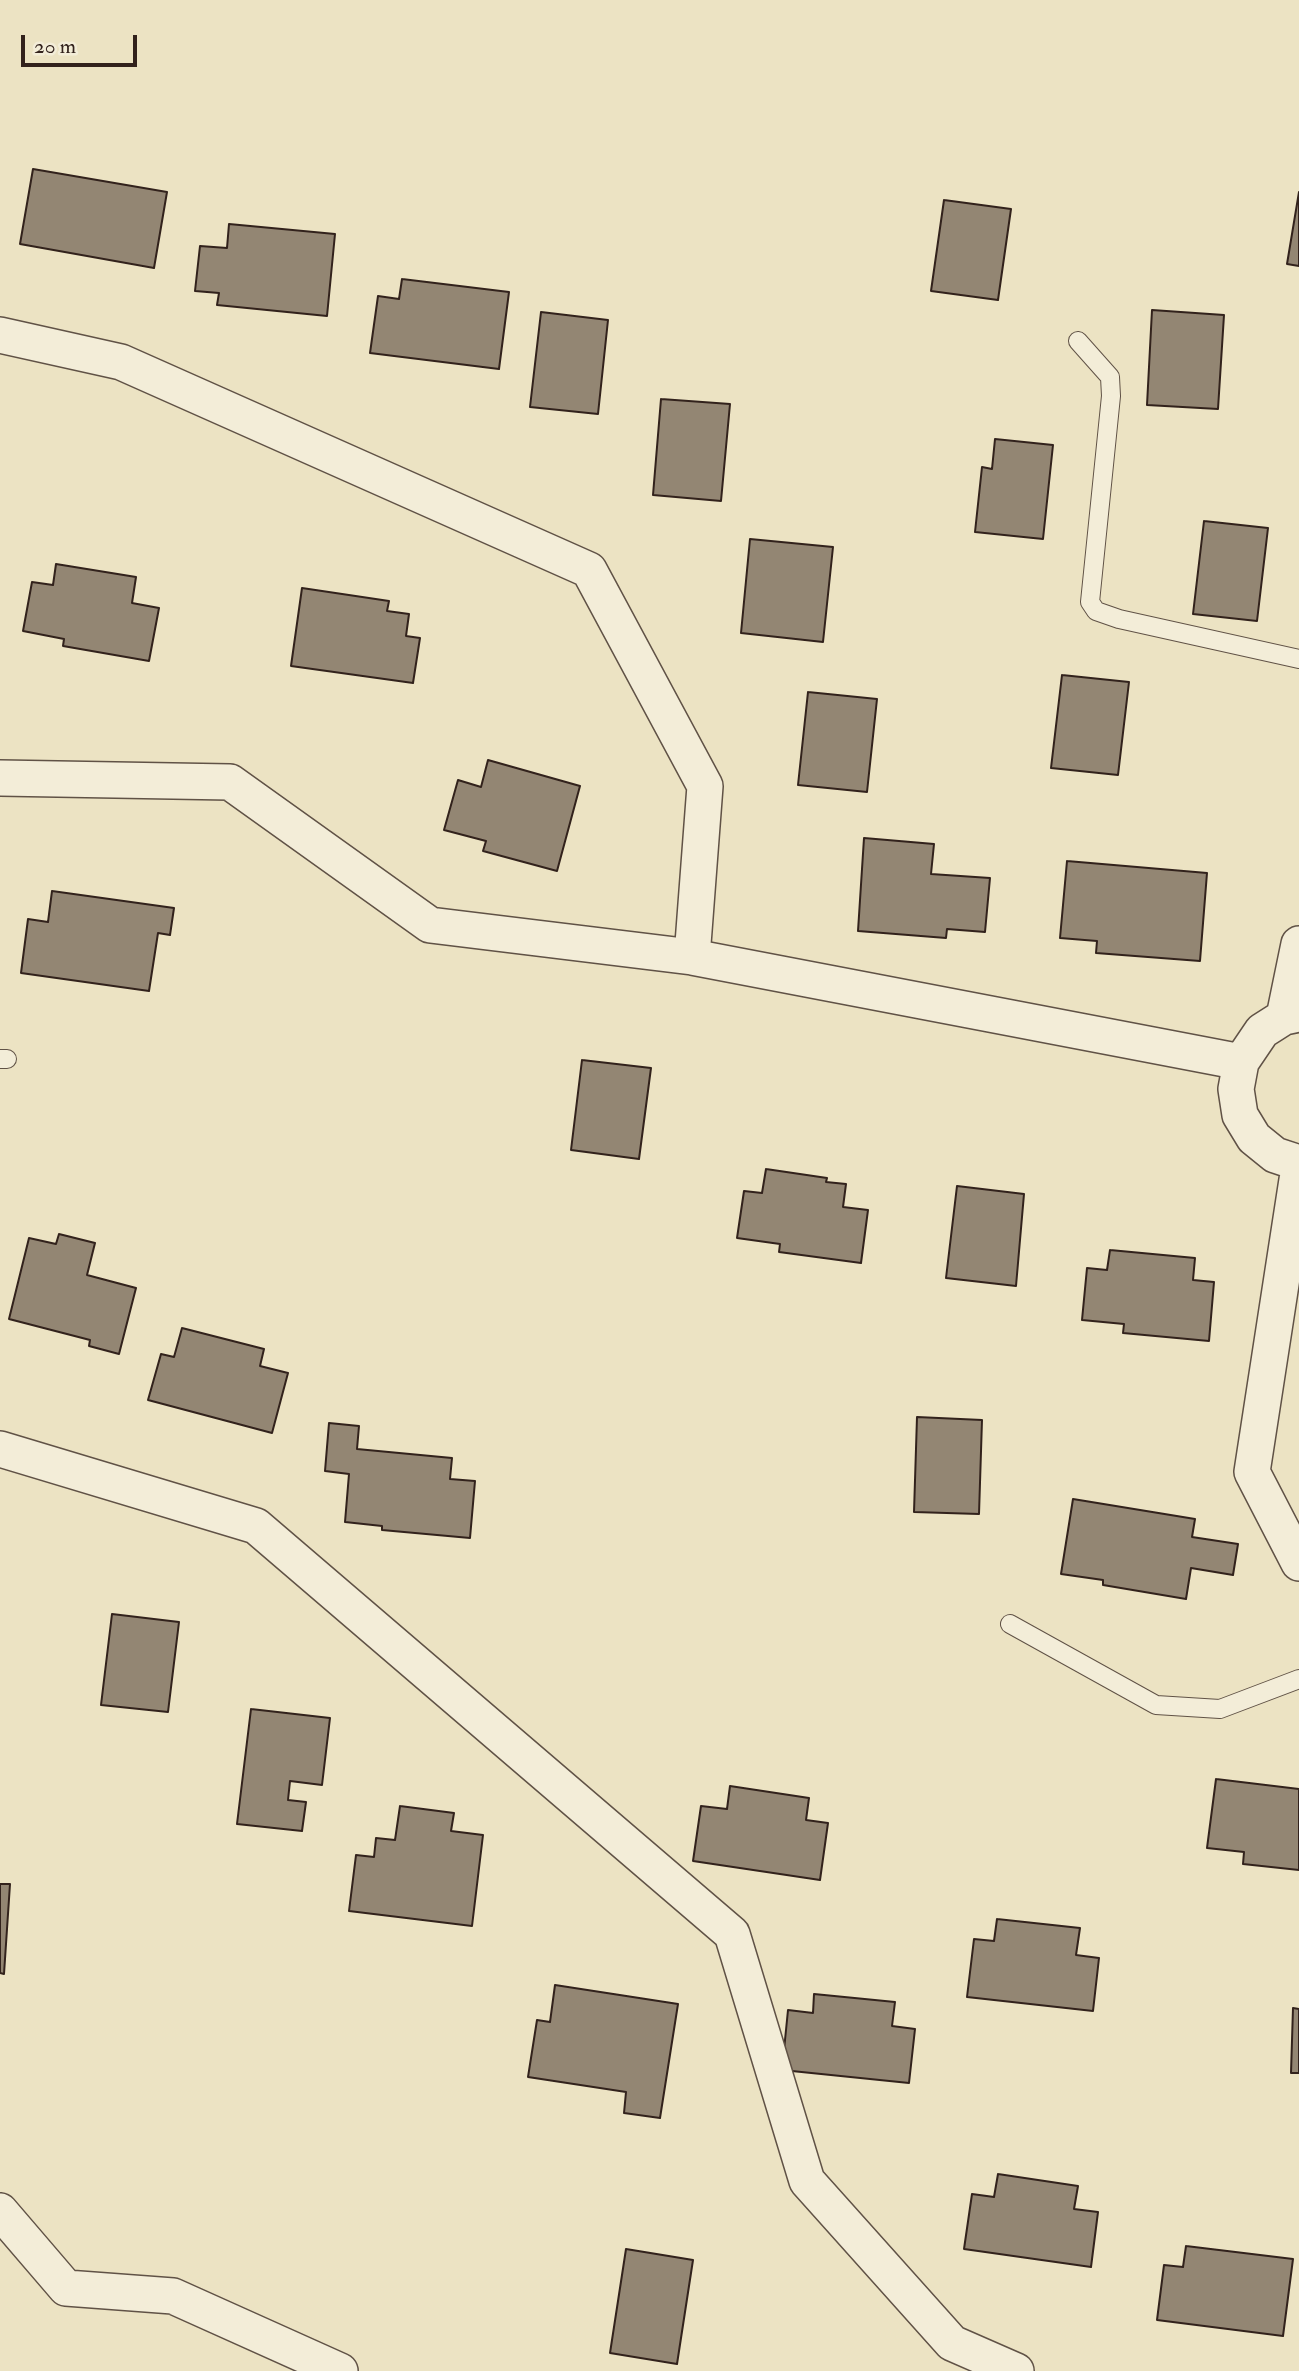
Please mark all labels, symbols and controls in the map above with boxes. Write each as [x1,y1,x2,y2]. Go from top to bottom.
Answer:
scale bar [24,21,140,65]
text: 20 m [34,33,76,60]

